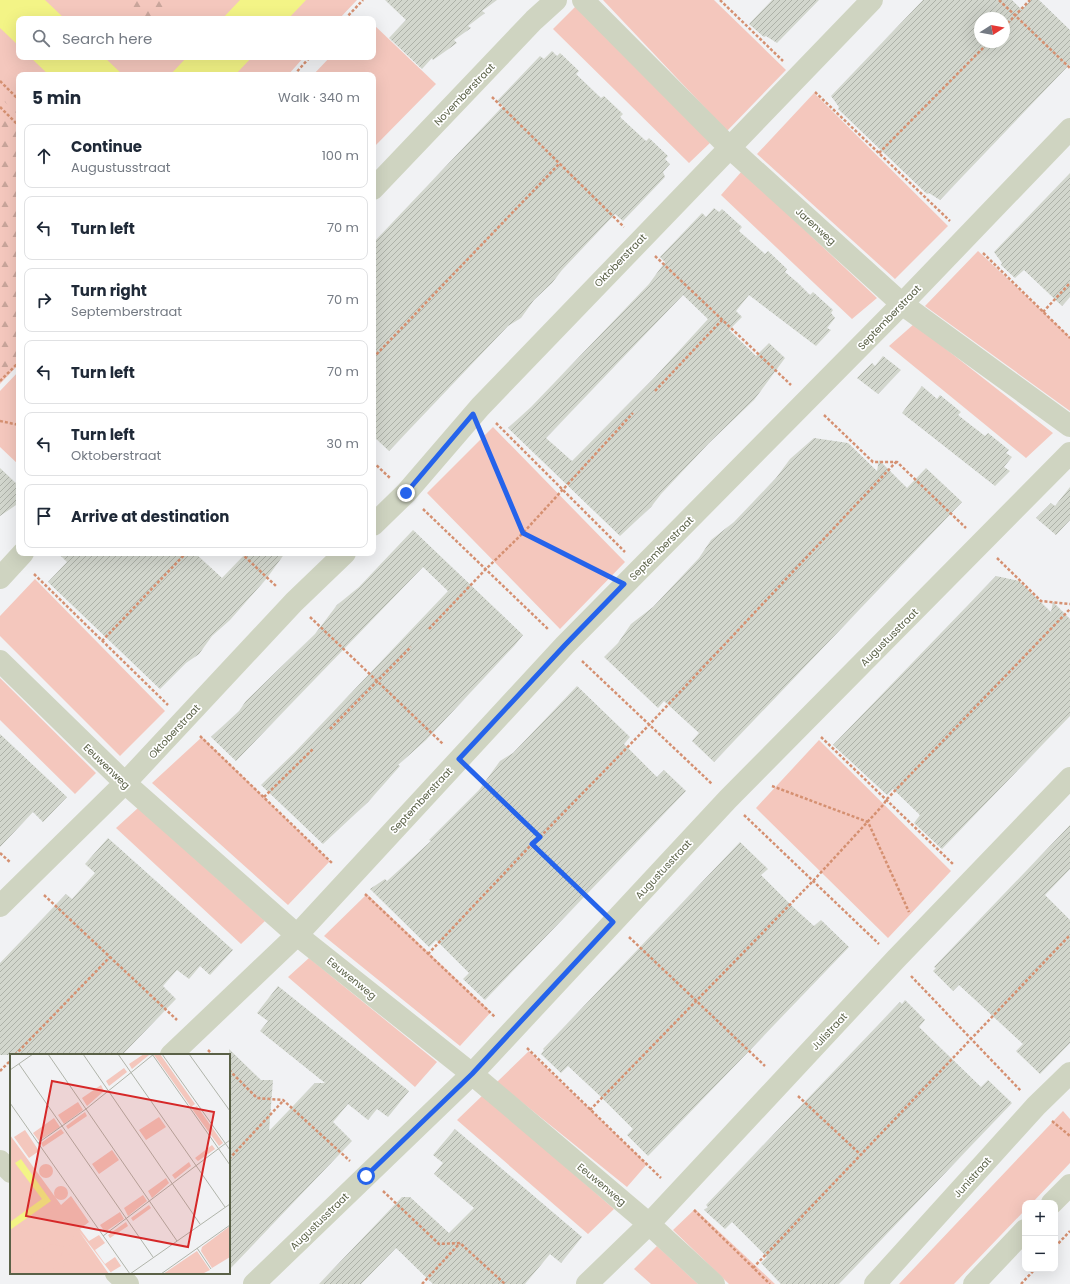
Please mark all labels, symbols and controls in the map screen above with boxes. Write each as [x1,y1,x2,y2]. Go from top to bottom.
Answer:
north arrow [974,12,1010,48]
search box [16,16,376,60]
icon: search [30,27,52,49]
text: Search here [62,28,152,49]
street label: Novemberstraat [430,59,498,129]
text: 5 min [32,86,81,110]
text: Walk · 340 m [278,88,360,107]
text: Continue [71,136,142,157]
icon: ahead [33,145,55,167]
text: 100 m [322,146,359,165]
text: Augustusstraat [71,158,171,177]
street label: Jarenweg [792,204,839,249]
icon: left [33,217,55,239]
text: Turn left [71,218,135,239]
text: 70 m [327,218,359,237]
street label: Oktoberstraat [591,230,650,291]
text: Turn right [71,280,147,301]
street label: Septemberstraat [854,281,925,353]
icon: right [33,289,55,311]
text: 70 m [327,290,359,309]
text: Septemberstraat [71,302,182,321]
icon: left [33,361,55,383]
text: Turn left [71,362,135,383]
text: 70 m [327,362,359,381]
text: Turn left [71,424,135,445]
icon: left [33,433,55,455]
text: 30 m [326,434,359,453]
text: Oktoberstraat [71,446,161,465]
route end [397,484,415,502]
icon: arrive [33,505,55,527]
text: Arrive at destination [71,506,229,527]
street label: Septemberstraat [626,513,697,584]
street label: Augustusstraat [857,605,922,670]
street label: Oktoberstraat [145,701,204,762]
street label: Eeuwenweg [80,740,133,792]
street label: Septemberstraat [387,764,456,837]
street label: Augustusstraat [632,836,695,902]
street label: Eeuwenweg [324,954,380,1003]
street label: Julistraat [808,1009,851,1053]
inset map [10,1054,230,1274]
street label: Junistraat [950,1153,995,1201]
street label: Eeuwenweg [574,1159,629,1209]
route start [357,1167,375,1185]
street label: Augustusstraat [287,1189,352,1253]
map controls [1022,1200,1058,1272]
button: + [1022,1200,1058,1236]
button: − [1022,1236,1058,1272]

